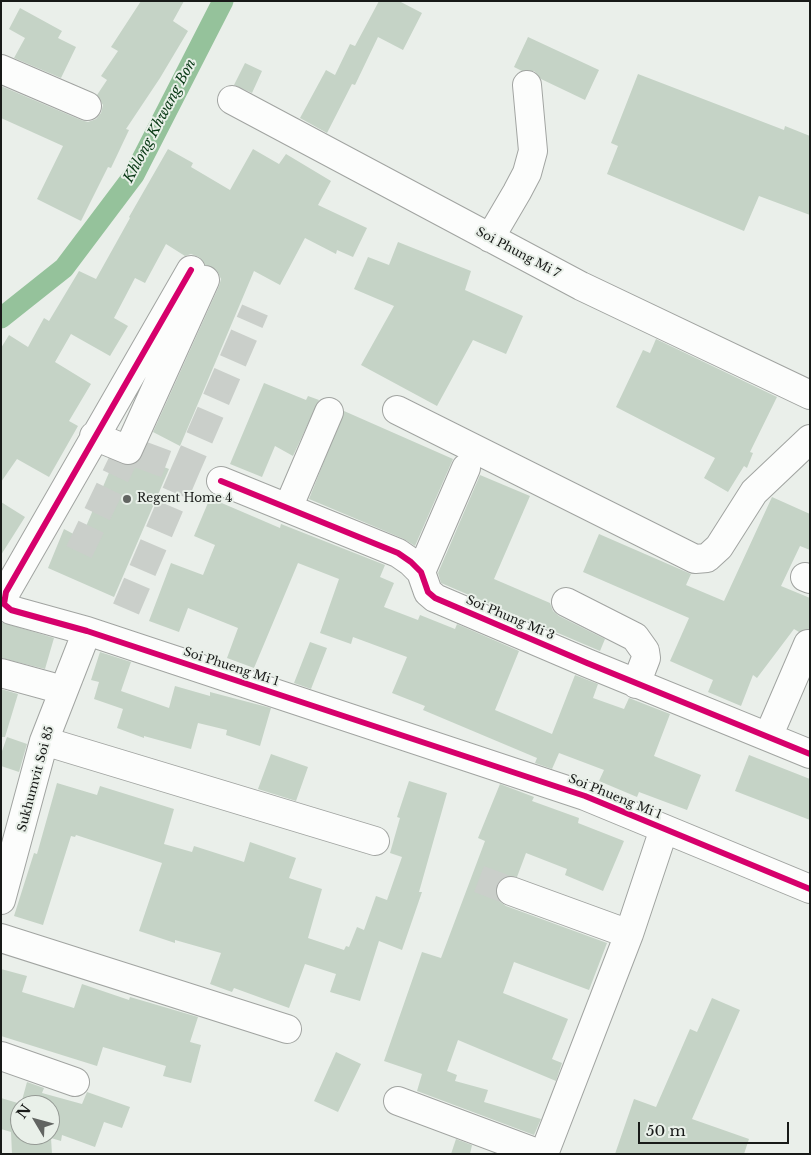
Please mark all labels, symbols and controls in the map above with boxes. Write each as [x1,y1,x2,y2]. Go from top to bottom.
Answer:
water label: Khlong Khwang Bon [120,56,200,186]
street label: Soi Phung Mi 7 [473,225,563,281]
place label: Regent Home 4 [137,492,232,506]
marker: Regent Home 4 [121,493,133,505]
street label: Soi Phung Mi 3 [464,593,556,643]
street label: Soi Phueng Mi 1 [182,645,280,689]
street label: Sukhumvit Soi 85 [15,725,57,833]
street label: Soi Phueng Mi 1 [566,772,664,822]
north arrow [10,1095,60,1145]
text: N [13,1101,35,1122]
scale bar [641,1112,792,1144]
text: 50 m [646,1121,686,1140]

